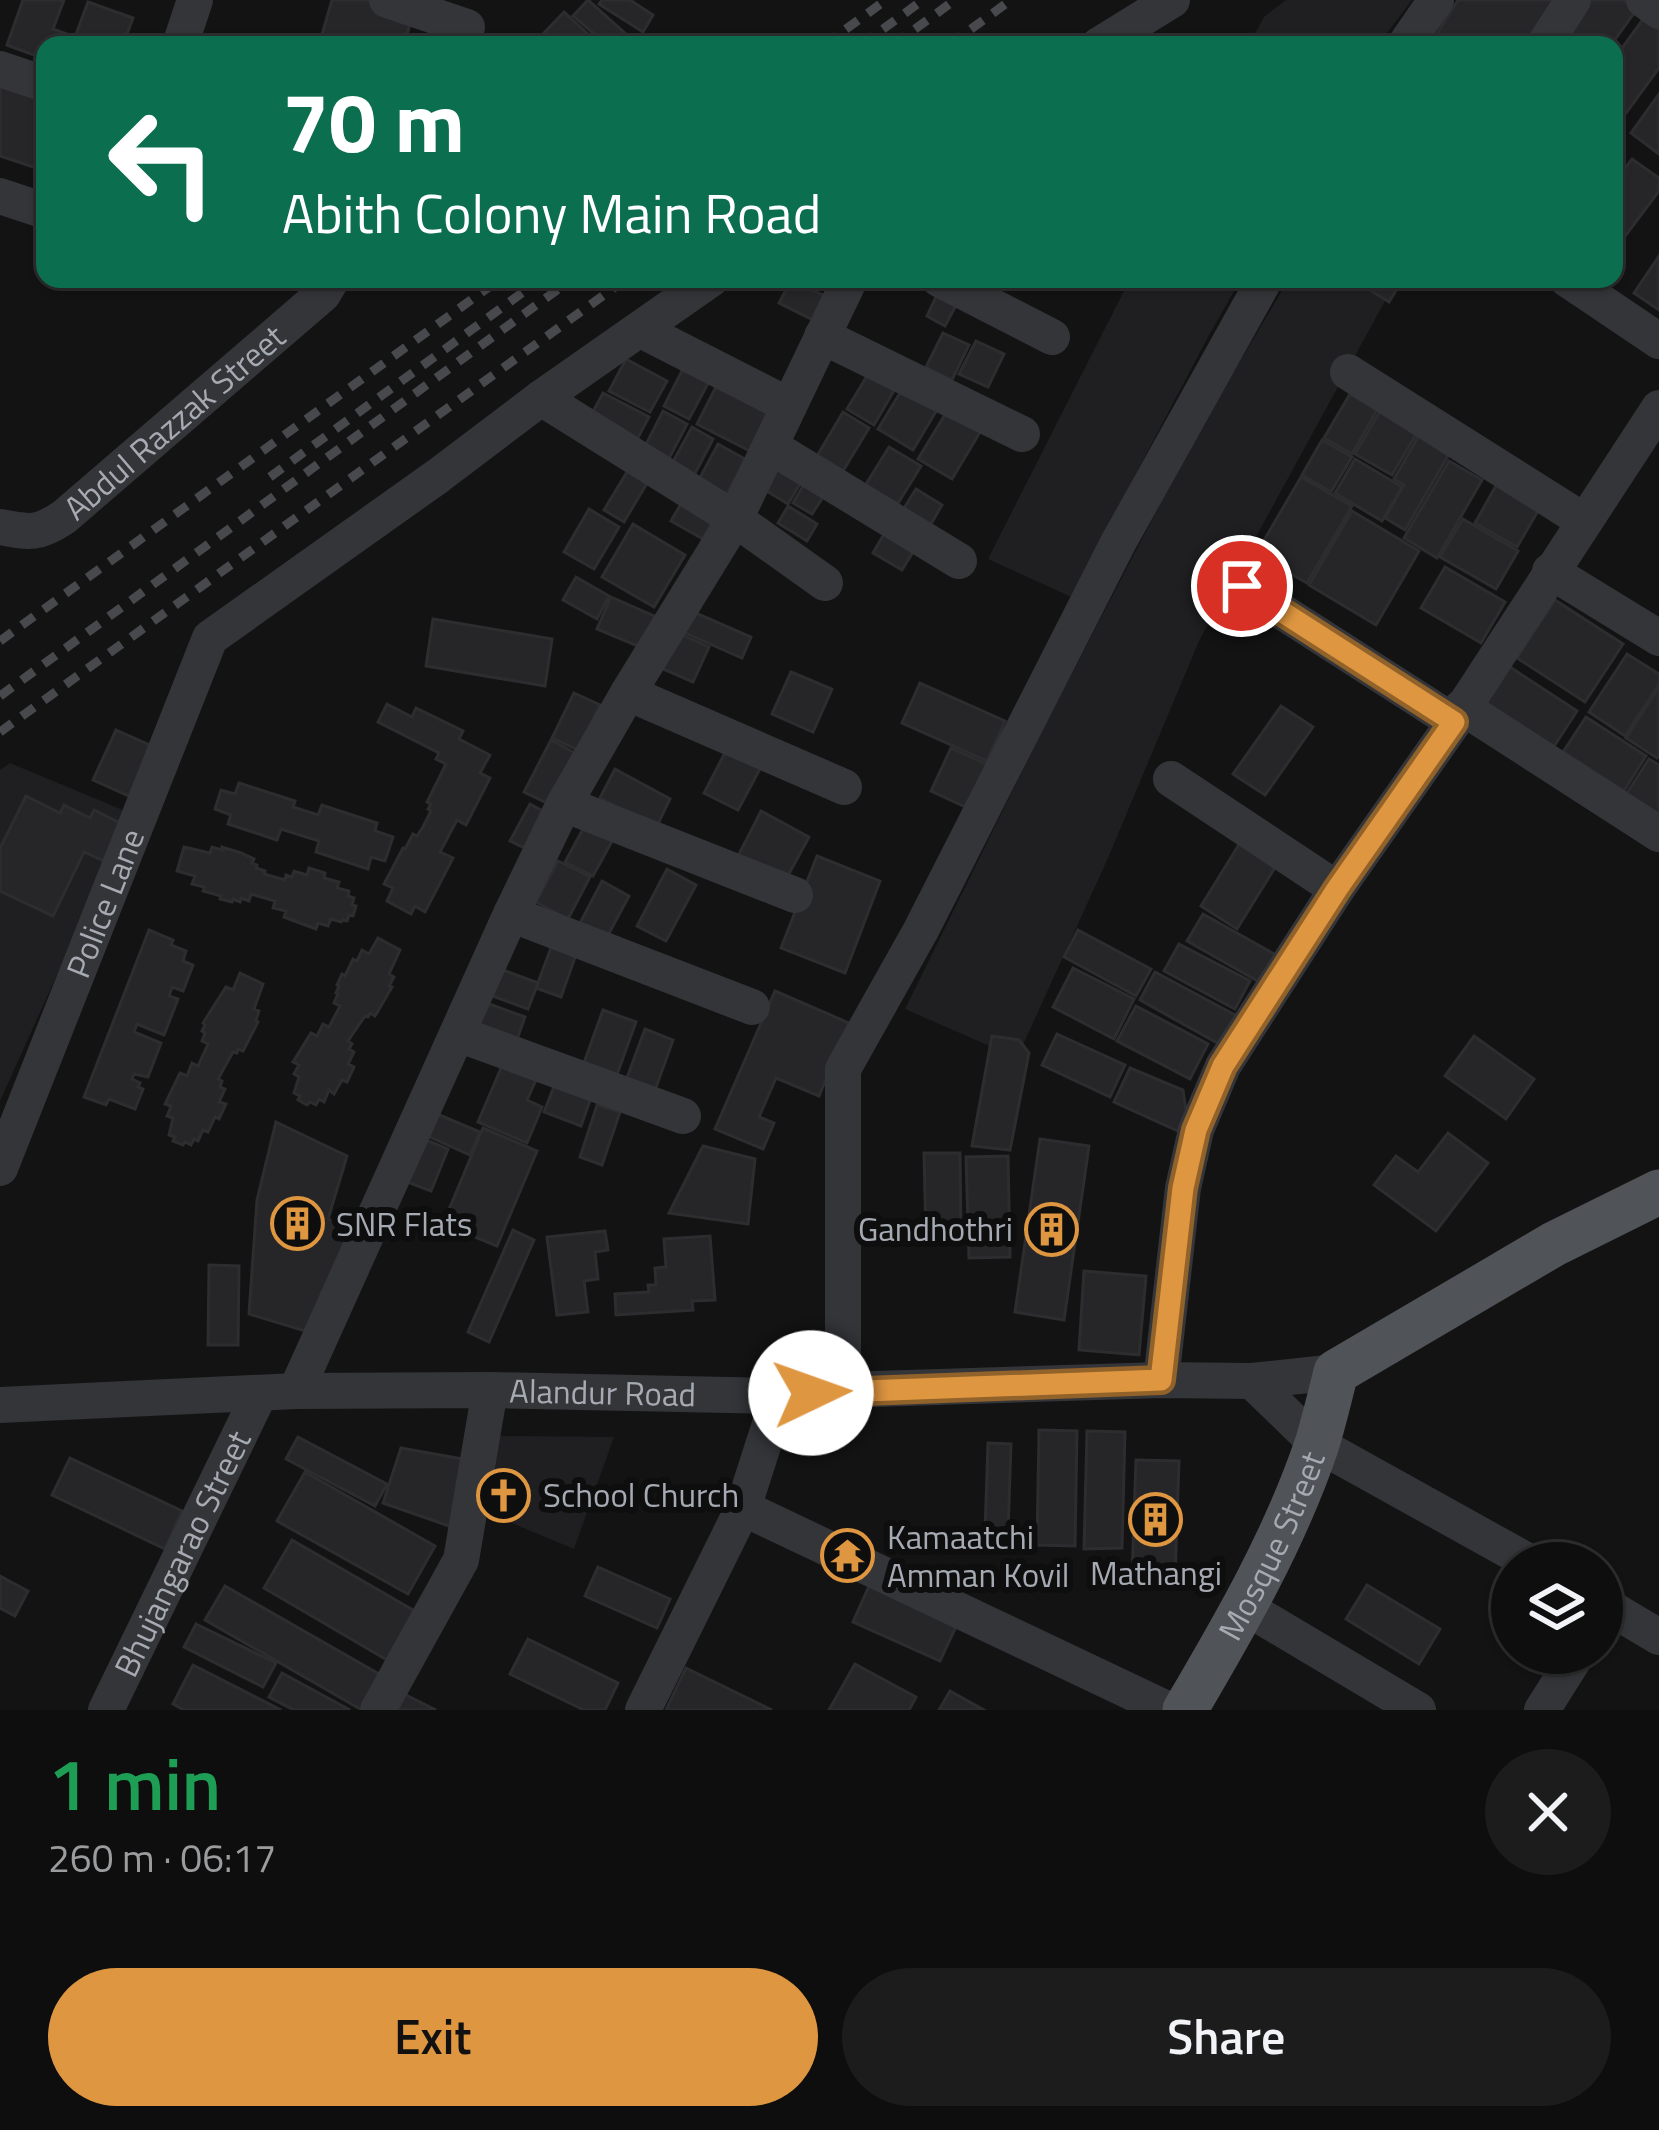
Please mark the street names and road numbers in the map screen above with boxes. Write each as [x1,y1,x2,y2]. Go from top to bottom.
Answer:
street label: Abdul Razzak Street [52,312,296,532]
street label: Police Lane [53,821,157,985]
street label: Alandur Road [509,1365,697,1419]
street label: Bhujangarao Street [101,1421,263,1685]
street label: Mosque Street [1205,1444,1338,1650]

